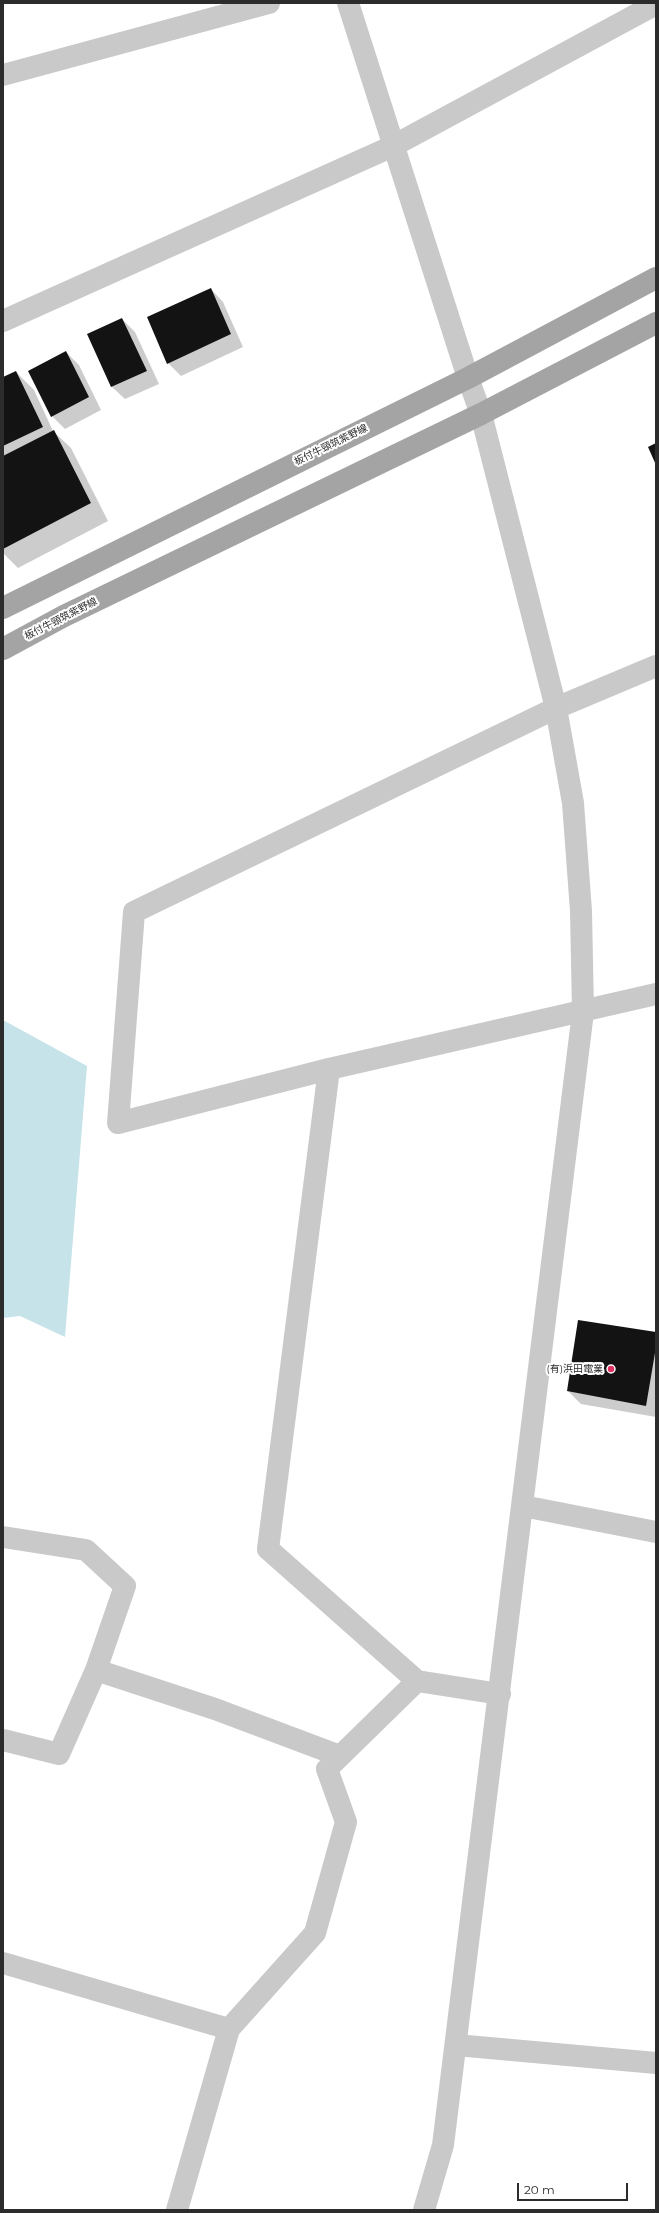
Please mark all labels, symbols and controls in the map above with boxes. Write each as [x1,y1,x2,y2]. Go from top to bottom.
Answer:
street label: 板付牛頸筑紫野線 [292,422,370,468]
street label: 板付牛頸筑紫野線 [23,595,99,643]
place label: (有)浜田電業 [546,1363,603,1375]
marker: (有)浜田電業 [606,1364,616,1374]
scale bar [519,2175,630,2201]
text: 20 m [524,2182,555,2197]

